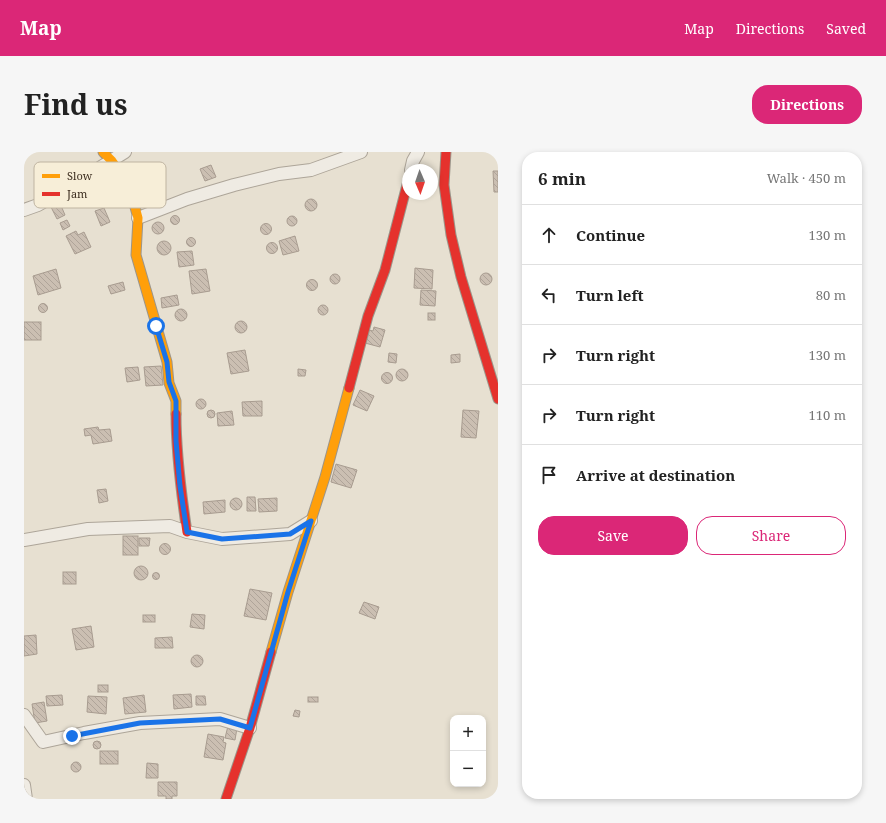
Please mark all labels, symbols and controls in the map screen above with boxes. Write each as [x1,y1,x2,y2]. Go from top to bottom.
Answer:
text: Map [20,15,62,41]
text: Map [684,19,714,38]
text: Directions [736,19,804,38]
text: Saved [826,19,866,38]
text: Find us [24,85,128,123]
button: Directions [752,85,862,124]
legend [34,162,166,208]
north arrow [402,164,438,200]
text: 6 min [538,167,586,190]
text: Slow [67,168,93,183]
text: Walk · 450 m [767,169,846,187]
text: Jam [66,186,88,201]
icon: ahead [538,224,560,246]
text: Continue [576,225,645,245]
text: 130 m [809,226,846,244]
icon: left [538,284,560,306]
text: Turn left [576,285,644,305]
text: 80 m [816,286,846,304]
route start [147,317,165,335]
icon: right [538,344,560,366]
text: Turn right [576,345,655,365]
text: 130 m [809,346,846,364]
icon: right [538,404,560,426]
text: Turn right [576,405,655,425]
text: 110 m [809,406,846,424]
icon: arrive [538,464,560,486]
text: Arrive at destination [576,465,735,485]
button: Save [538,516,688,555]
button: Share [696,516,846,555]
map controls [450,715,486,787]
button: + [450,715,486,751]
route end [63,727,81,745]
button: − [450,751,486,787]

